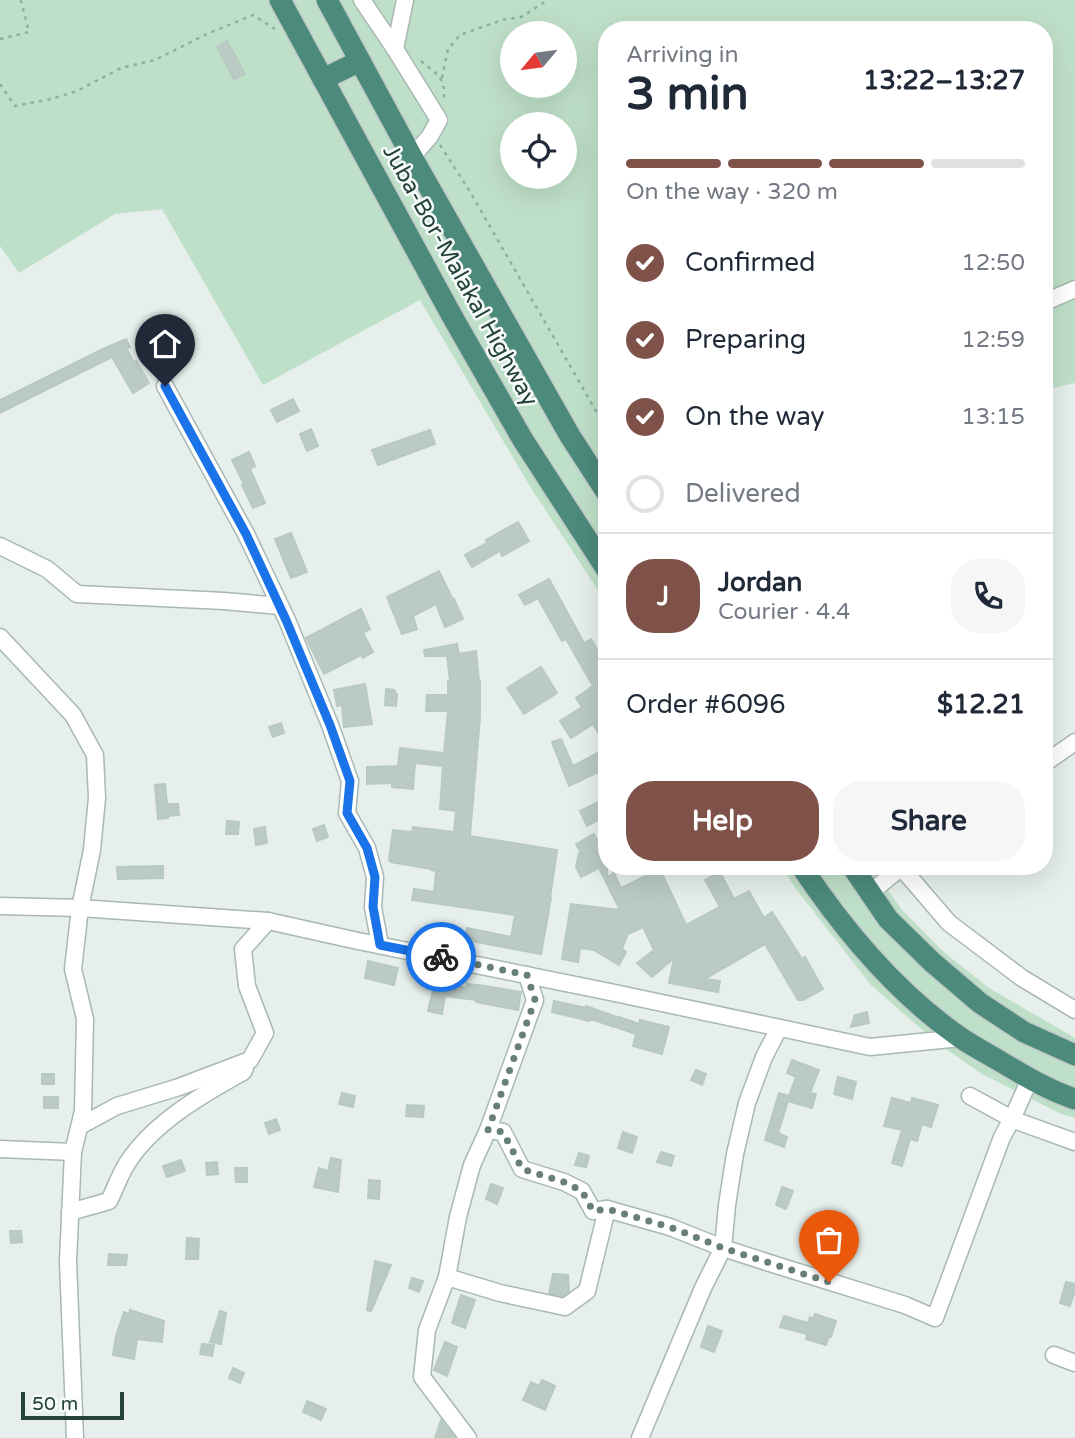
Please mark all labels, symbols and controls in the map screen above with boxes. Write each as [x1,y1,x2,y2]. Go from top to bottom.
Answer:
north arrow [500,21,578,98]
map controls [500,21,577,189]
text: Arriving in [626,41,739,69]
text: 13:22–13:27 [863,65,1025,96]
text: 3 min [626,67,749,122]
button: locate [500,112,577,189]
street label: Juba-Bor-Malakal Highway [376,140,544,411]
text: On the way · 320 m [626,178,838,206]
icon: check [626,244,664,282]
text: Confirmed [685,247,815,278]
text: 12:50 [961,249,1025,277]
pin [135,314,195,386]
icon: check [626,321,664,359]
text: Preparing [685,324,806,355]
icon: home [146,325,184,363]
text: 12:59 [961,326,1025,354]
icon: check [626,398,664,436]
text: On the way [685,401,825,432]
text: 13:15 [961,403,1025,431]
text: Delivered [685,478,801,509]
button: phone [951,559,1025,633]
text: Jordan [718,567,802,598]
text: J [657,581,669,612]
text: Courier · 4.4 [718,598,850,626]
text: Order #6096 [626,689,786,720]
text: $12.21 [937,689,1025,720]
button: Help [626,781,819,861]
button: Share [833,781,1025,861]
courier [406,922,476,992]
icon: bike [422,938,460,976]
pin [799,1210,859,1282]
icon: bag [810,1221,848,1259]
scale bar [21,1389,124,1421]
text: 50 m [32,1393,78,1415]

